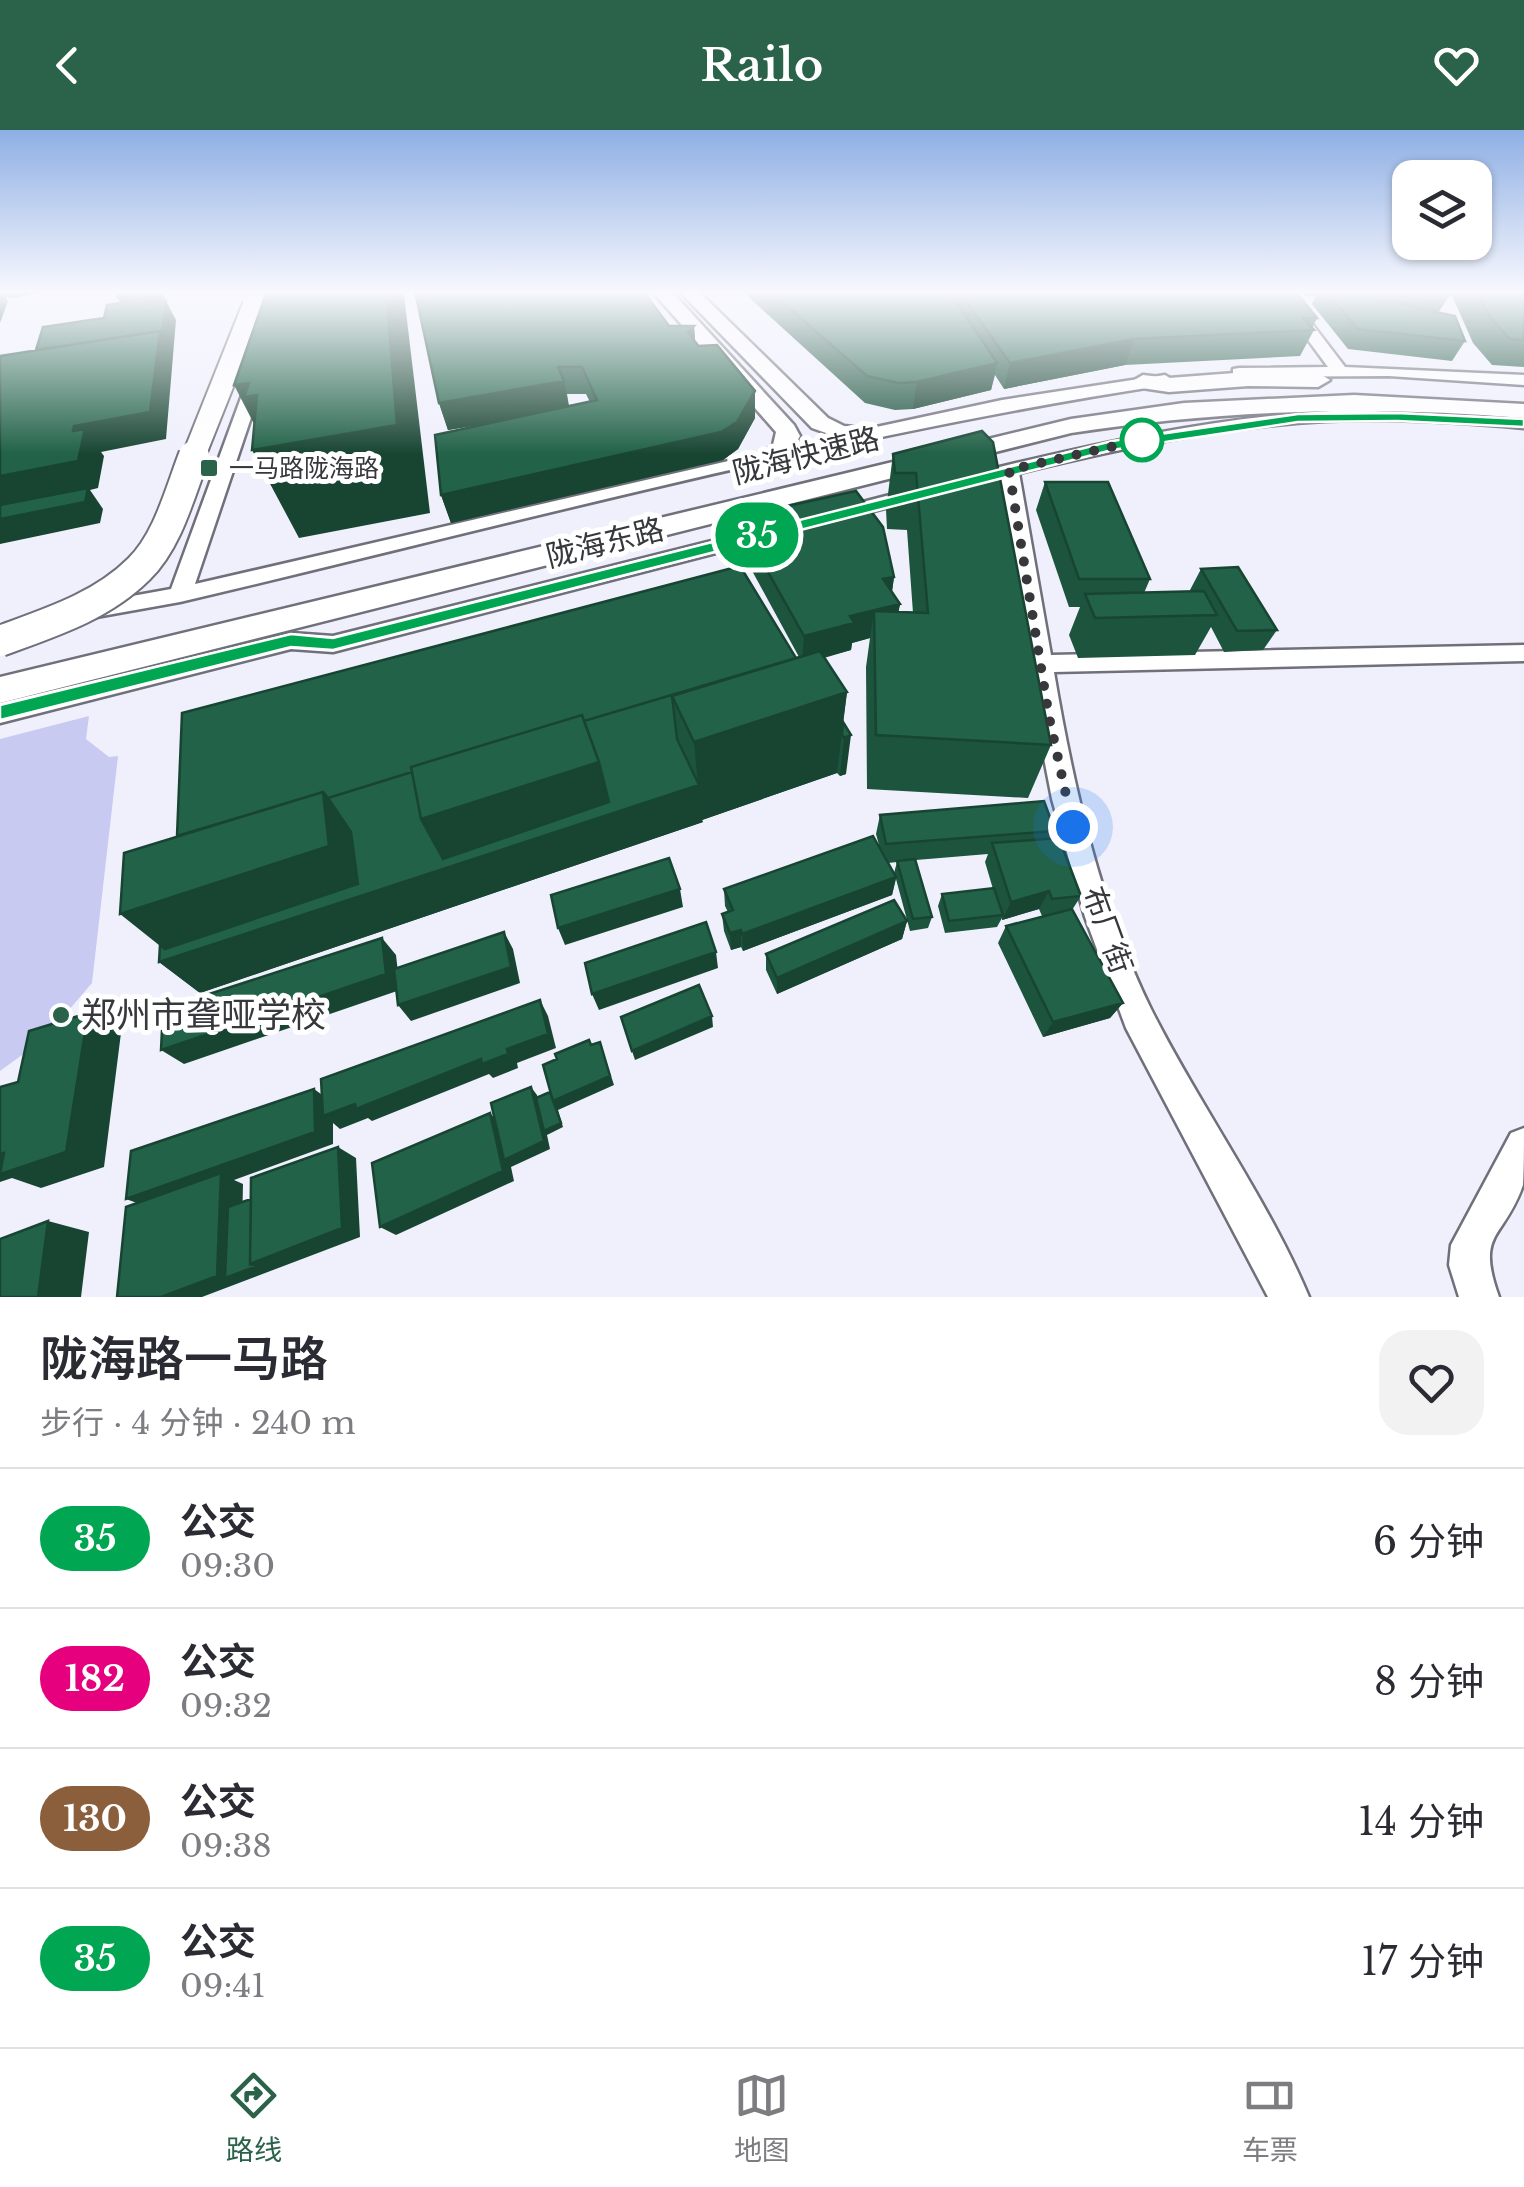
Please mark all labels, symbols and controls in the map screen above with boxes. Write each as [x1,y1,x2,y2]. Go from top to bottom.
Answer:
text: Railo [701,37,823,93]
icon: back [40,38,95,93]
icon: heart [1429,38,1484,93]
map controls [1392,160,1492,260]
button: layers [1392,160,1492,260]
street label: 陇海快速路 [729,419,883,492]
unlabelled marker [1121,419,1163,461]
place label: 一马路陇海路 [229,453,379,484]
marker: 一马路陇海路 [198,457,220,479]
line badge: 35 [712,502,802,568]
street label: 陇海东路 [542,510,668,575]
text: 35 [735,514,779,557]
your location [1048,802,1098,852]
street label: 布厂街 [1075,881,1140,978]
place label: 郑州市聋哑学校 [81,993,326,1036]
marker: 郑州市聋哑学校 [50,1004,72,1026]
text: 陇海路一马路 [40,1329,328,1389]
button: heart [1379,1330,1484,1435]
text: 步行 · 4 分钟 · 240 m [40,1403,356,1443]
text: 公交 [180,1498,256,1545]
text: 35 [73,1517,117,1560]
text: 6 分钟 [1373,1518,1484,1565]
text: 09:30 [180,1546,275,1586]
text: 公交 [180,1638,256,1685]
text: 182 [65,1657,125,1700]
text: 8 分钟 [1374,1658,1484,1705]
text: 09:32 [180,1686,272,1726]
text: 公交 [180,1778,256,1825]
text: 130 [63,1797,127,1840]
text: 14 分钟 [1358,1798,1484,1845]
text: 09:38 [180,1826,272,1866]
text: 公交 [180,1918,256,1965]
text: 35 [73,1937,117,1980]
text: 17 分钟 [1361,1938,1484,1985]
text: 09:41 [180,1966,266,2006]
tab: 路线 [226,2068,282,2168]
tab: 地图 [734,2068,790,2168]
tab: 车票 [1242,2068,1298,2168]

